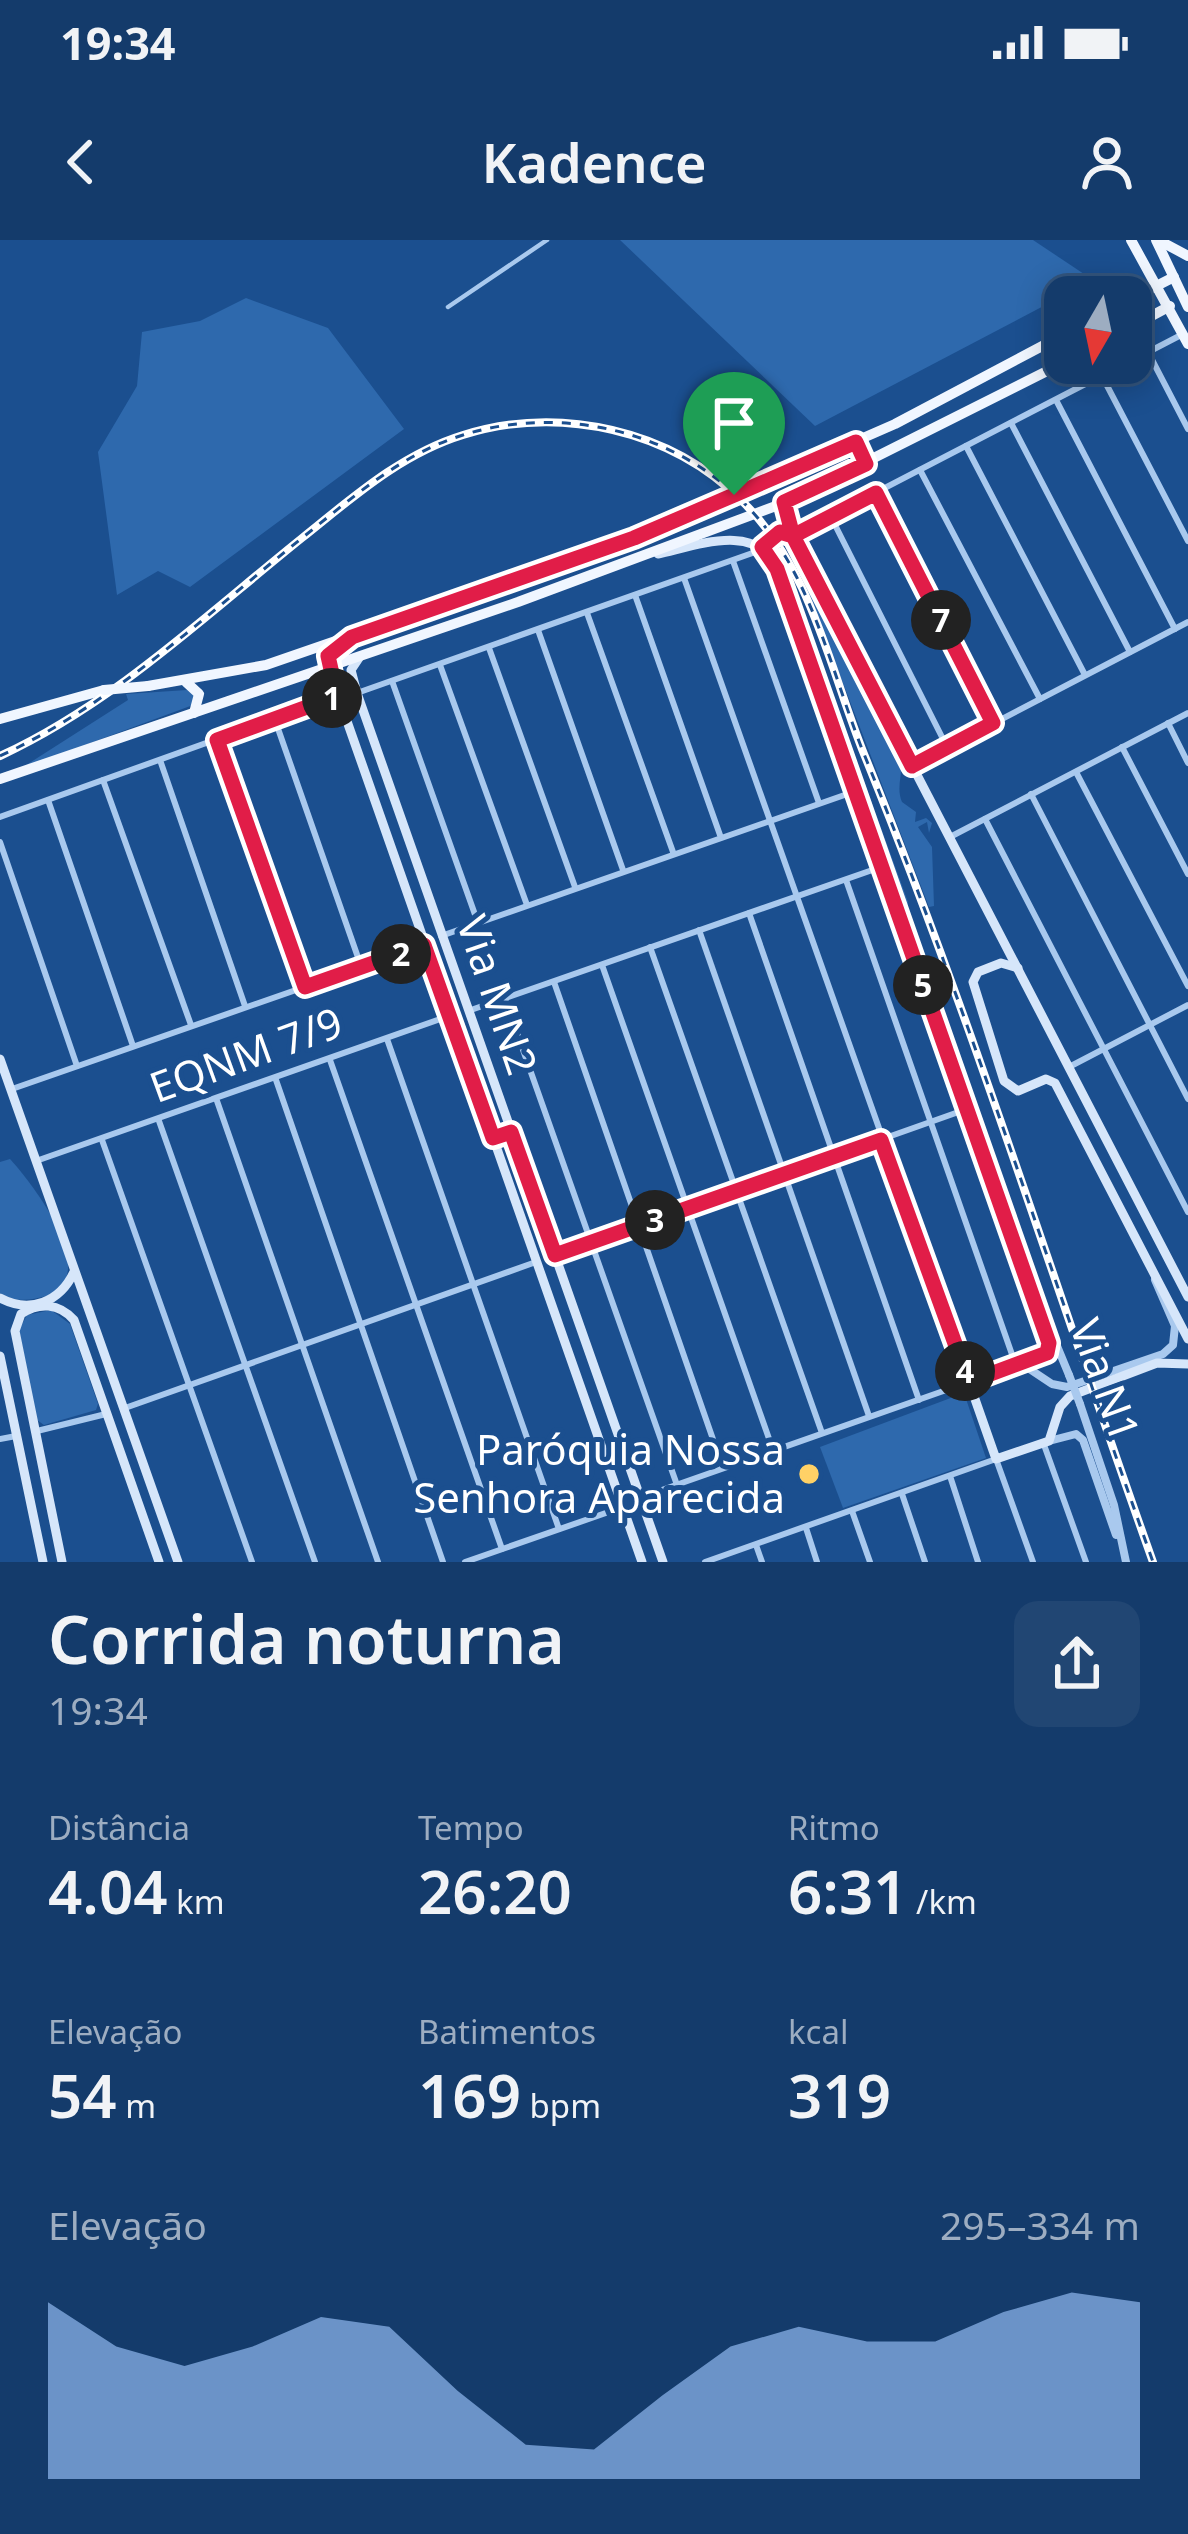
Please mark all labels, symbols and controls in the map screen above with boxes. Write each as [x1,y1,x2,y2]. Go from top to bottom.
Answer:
text: 19:34 [60,12,176,73]
text: Kadence [481,125,707,199]
icon: back [48,129,114,195]
icon: person [1074,129,1140,195]
north arrow [1044,276,1152,384]
map controls [1044,276,1152,384]
pin [683,372,785,495]
icon: arrive [701,390,767,456]
pin: 7 [911,590,971,650]
text: 7 [932,597,950,642]
pin: 1 [302,668,362,728]
text: 1 [323,675,341,720]
street label: Via MN2 [445,907,552,1082]
pin: 2 [371,924,431,984]
text: 2 [392,931,410,976]
pin: 5 [893,955,953,1015]
text: 5 [914,962,932,1007]
street label: EQNM 7/9 [141,992,350,1115]
pin: 3 [625,1190,685,1250]
text: 3 [646,1197,664,1242]
street label: Via N1 [1058,1310,1155,1449]
pin: 4 [935,1341,995,1401]
text: 4 [956,1348,974,1393]
place label: Paróquia Nossa Senhora Aparecida [413,1420,785,1525]
marker: Paróquia Nossa Senhora Aparecida [796,1461,822,1487]
text: Corrida noturna [48,1593,565,1683]
button: share [1014,1601,1140,1727]
text: 19:34 [48,1683,148,1736]
text: Distância [48,1805,190,1850]
text: Tempo [418,1805,524,1850]
text: Ritmo [788,1805,880,1850]
text: 4.04 [48,1850,168,1932]
text: 26:20 [418,1850,572,1932]
text: 6:31 [788,1850,908,1932]
text: km [168,1879,225,1924]
text: /km [908,1879,977,1924]
text: Elevação [48,2009,182,2054]
text: Batimentos [418,2009,596,2054]
text: kcal [788,2009,849,2054]
text: 54 [48,2054,117,2136]
text: 169 [418,2054,521,2136]
text: 319 [788,2054,891,2136]
text: m [117,2083,156,2128]
text: bpm [521,2083,601,2128]
text: Elevação [48,2198,207,2251]
text: 295–334 m [940,2198,1140,2251]

